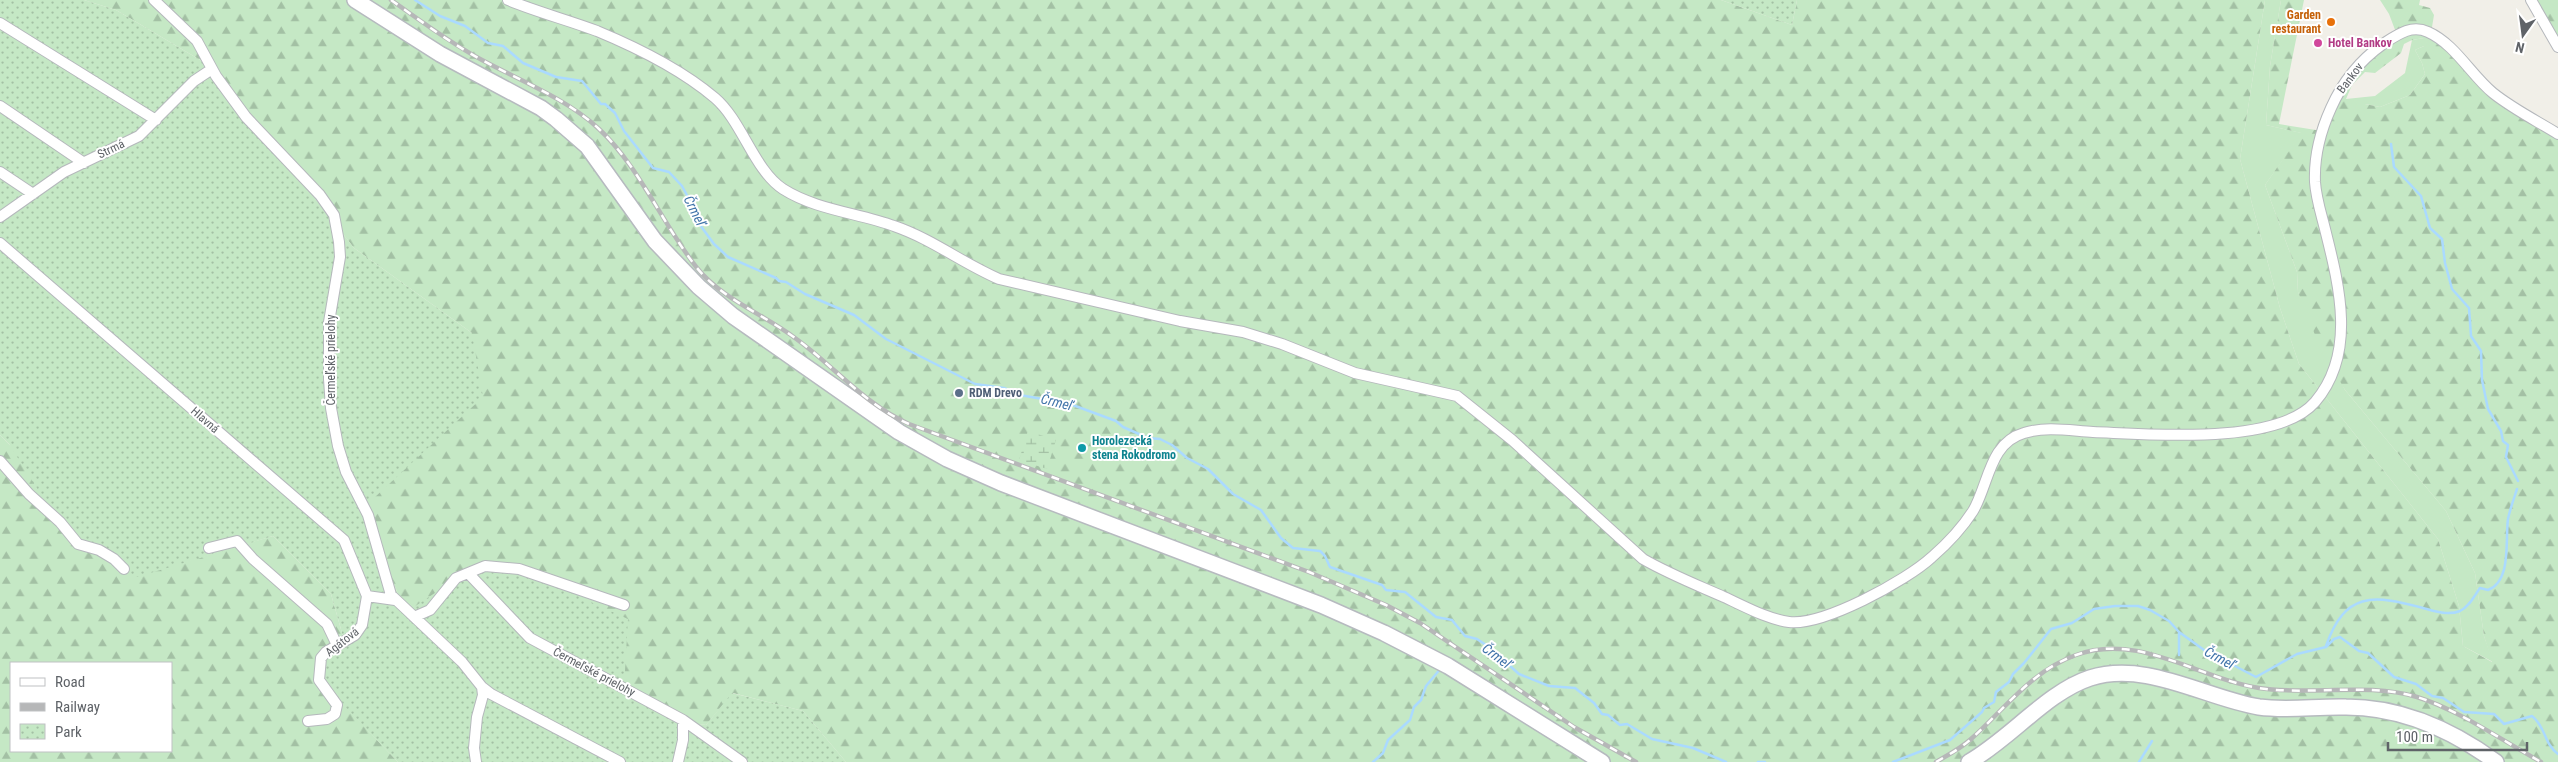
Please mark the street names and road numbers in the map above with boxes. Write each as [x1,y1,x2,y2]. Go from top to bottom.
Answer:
street label: Bankov [2334,60,2366,96]
street label: Strmá [95,136,127,161]
street label: Čermeľské prielohy [323,314,338,406]
street label: Hlavná [188,404,222,436]
street label: Agátová [322,624,362,659]
street label: Čermeľské prielohy [551,644,638,700]

